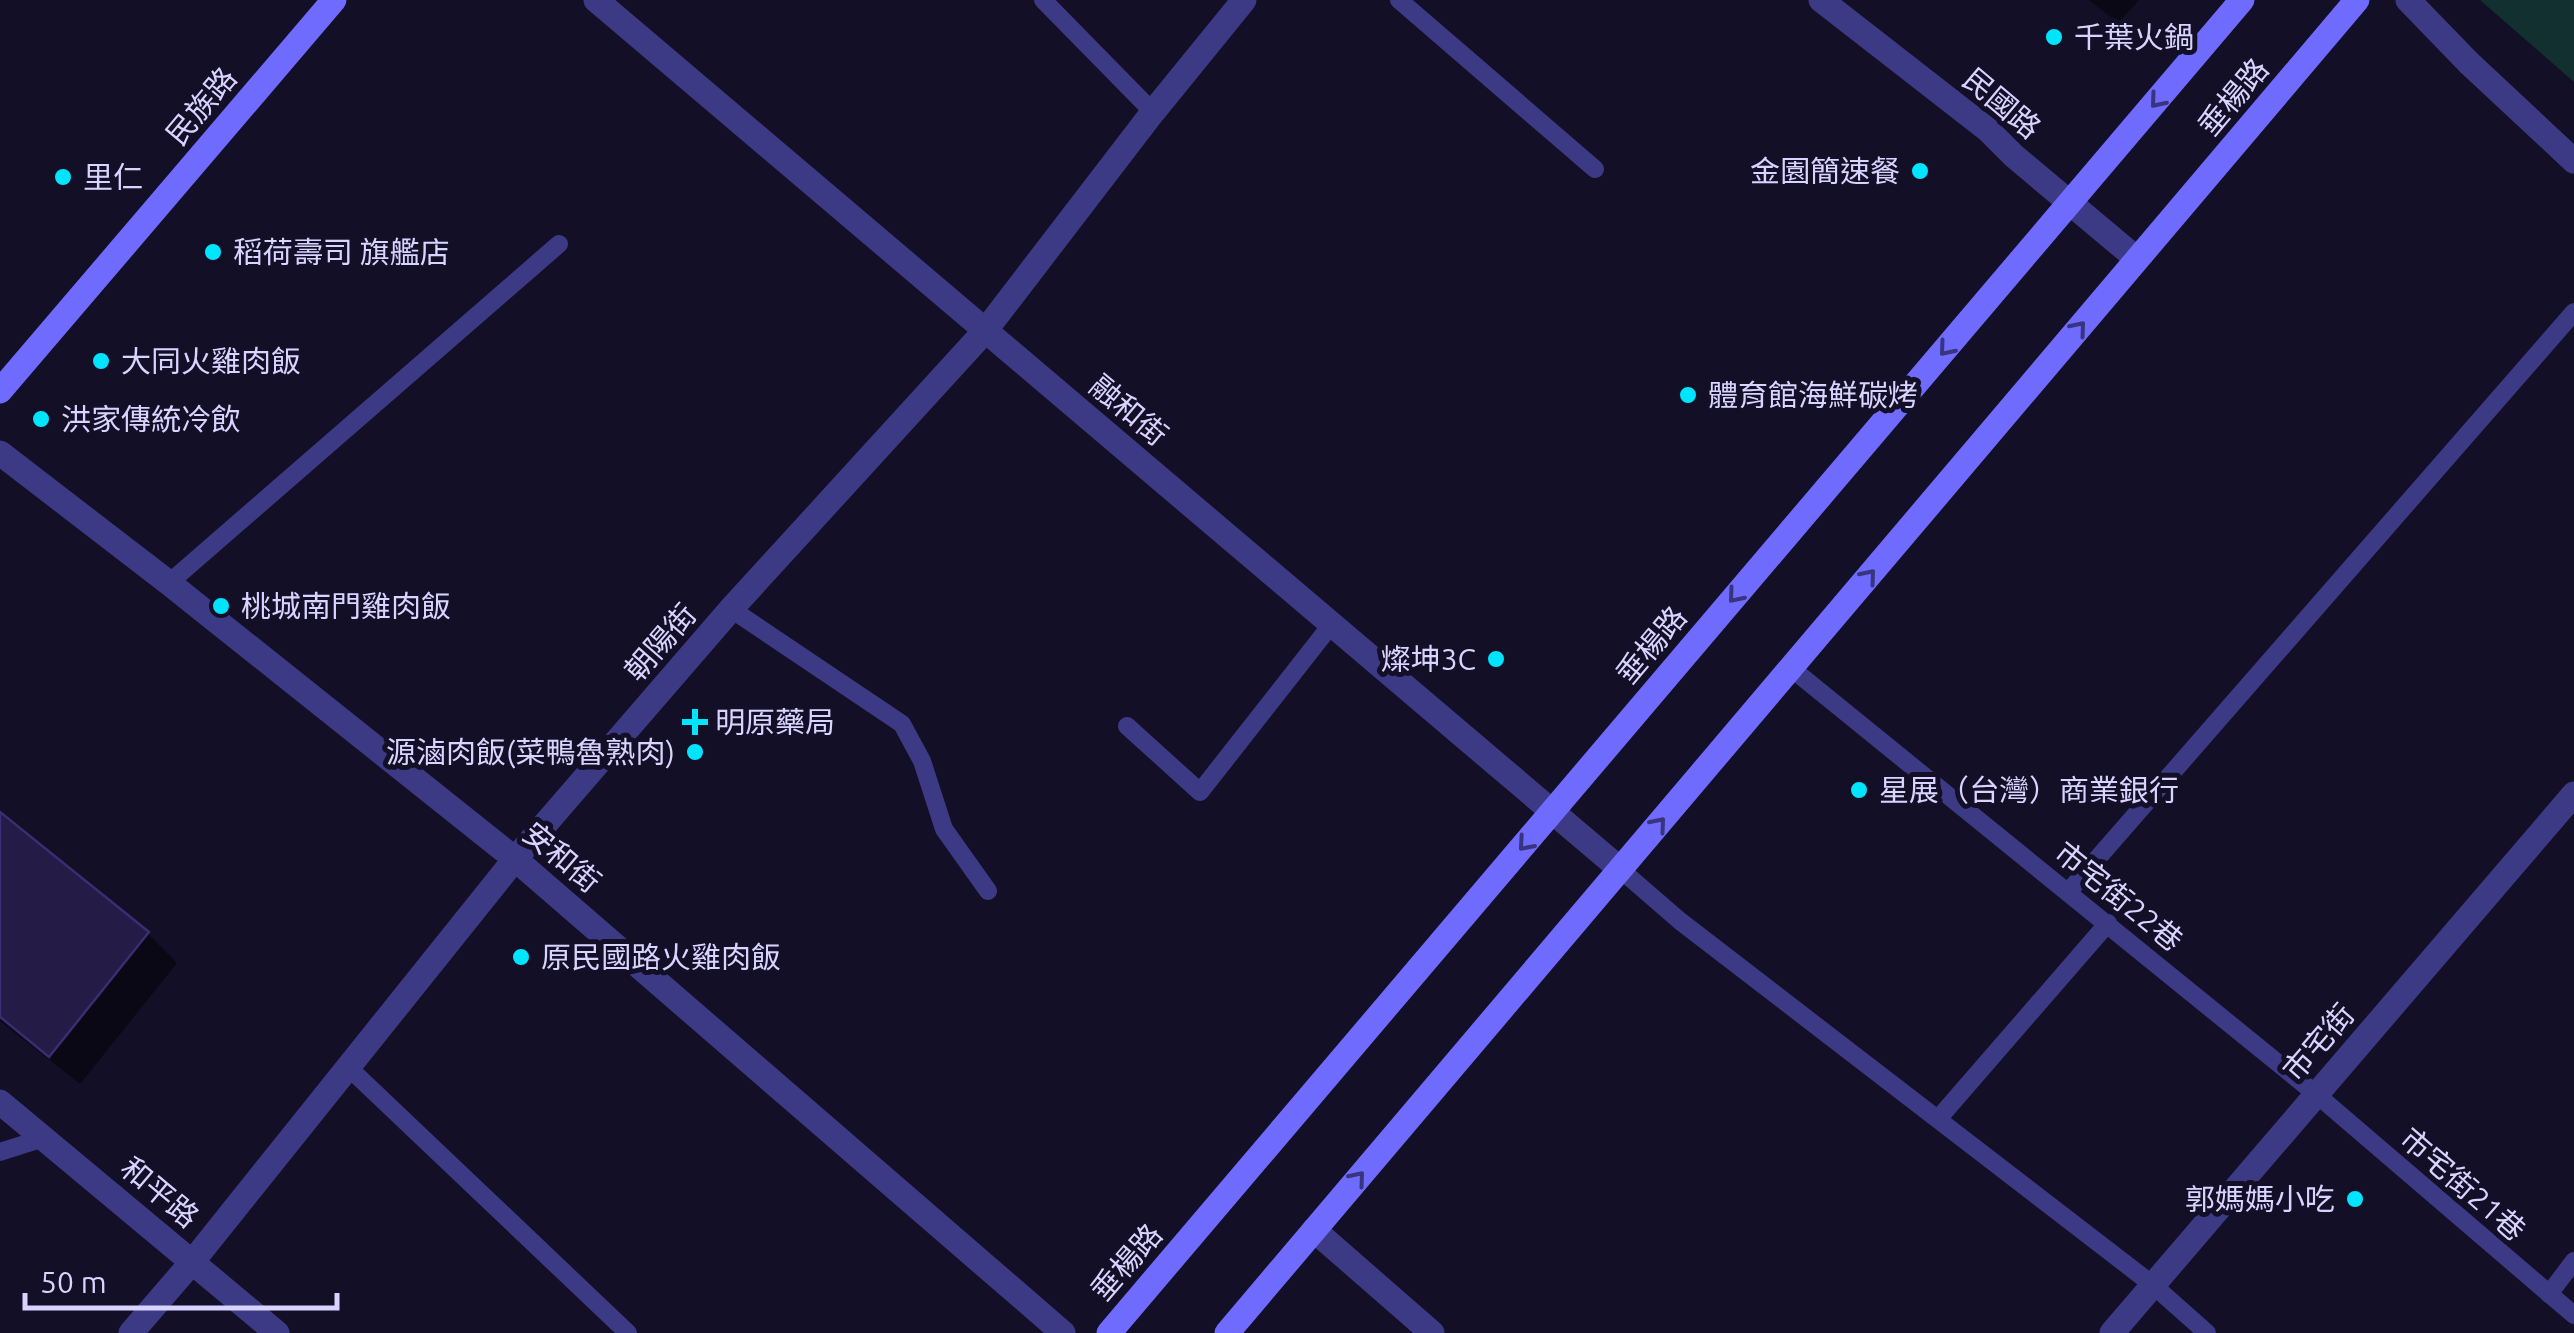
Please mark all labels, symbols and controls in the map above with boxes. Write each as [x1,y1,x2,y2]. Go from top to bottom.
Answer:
place label: 千葉火鍋 [2074,20,2194,54]
marker: 千葉火鍋 [2043,26,2065,48]
street label: 垂楊路 [2191,52,2275,142]
street label: 民族路 [159,61,243,151]
street label: 民國路 [1957,61,2047,145]
one-way arrow [2150,89,2168,108]
place label: 金園簡速餐 [1750,154,1900,188]
place label: 里仁 [83,160,143,194]
marker: 金園簡速餐 [1909,160,1931,182]
marker: 里仁 [52,166,74,188]
place label: 稻荷壽司 旗艦店 [233,235,450,269]
marker: 稻荷壽司 旗艦店 [202,241,224,263]
one-way arrow [2068,322,2086,340]
one-way arrow [1940,337,1958,355]
place label: 大同火雞肉飯 [121,344,301,378]
marker: 大同火雞肉飯 [90,350,112,372]
street label: 融和街 [1084,368,1174,452]
place label: 體育館海鮮碳烤 [1708,378,1918,412]
marker: 體育館海鮮碳烤 [1677,384,1699,406]
place label: 洪家傳統冷飲 [61,402,241,436]
marker: 洪家傳統冷飲 [30,408,52,430]
one-way arrow [1857,570,1875,588]
one-way arrow [1729,584,1747,603]
place label: 桃城南門雞肉飯 [241,589,451,623]
marker: 桃城南門雞肉飯 [210,595,232,617]
street label: 朝陽街 [618,597,702,687]
street label: 垂楊路 [1609,600,1693,690]
place label: 燦坤3C [1381,642,1476,676]
marker: 燦坤3C [1485,648,1507,670]
place label: 明原藥局 [715,705,835,739]
marker: 明原藥局 [684,711,706,733]
place label: 源滷肉飯(菜鴨魯熟肉) [386,735,675,769]
marker: 源滷肉飯(菜鴨魯熟肉) [684,741,706,763]
place label: 星展（台灣）商業銀行 [1879,773,2179,807]
marker: 星展（台灣）商業銀行 [1848,779,1870,801]
street label: 安和街 [517,815,607,899]
one-way arrow [1647,817,1665,836]
one-way arrow [1519,832,1537,850]
street label: 市宅街22巷 [2049,834,2189,958]
place label: 原民國路火雞肉飯 [541,940,781,974]
marker: 原民國路火雞肉飯 [510,946,532,968]
street label: 市宅街 [2276,997,2360,1087]
street label: 市宅街21巷 [2394,1121,2532,1247]
street label: 和平路 [115,1150,205,1234]
one-way arrow [1346,1172,1364,1190]
place label: 郭媽媽小吃 [2185,1182,2335,1216]
marker: 郭媽媽小吃 [2344,1188,2366,1210]
street label: 垂楊路 [1084,1217,1168,1307]
scale bar [25,1248,338,1310]
text: 50 m [40,1265,107,1299]

